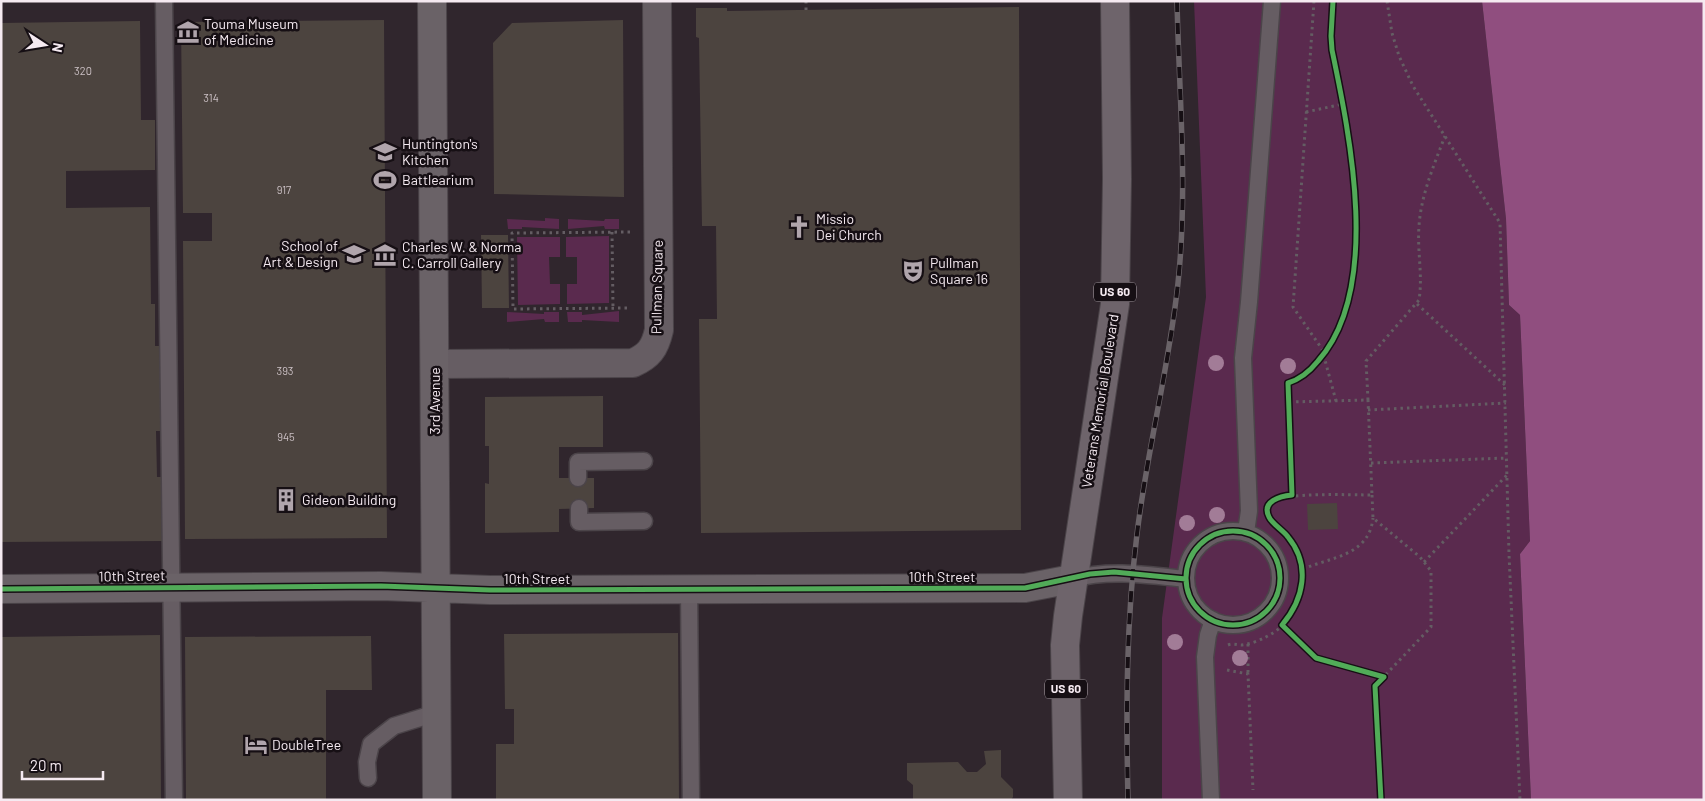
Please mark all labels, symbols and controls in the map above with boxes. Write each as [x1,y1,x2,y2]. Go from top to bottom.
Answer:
place label: Touma Museum of Medicine [204,15,298,48]
museum icon: Touma Museum of Medicine [175,19,201,45]
north arrow [20,20,70,70]
text: N [49,41,67,54]
house number: 320 [74,64,92,77]
house number: 314 [203,91,219,104]
place label: Huntington's Kitchen [402,135,478,168]
school or university icon: Huntington's Kitchen [372,139,398,165]
sports icon: Battlearium [372,167,398,193]
place label: Battlearium [402,171,474,188]
house number: 917 [277,183,291,196]
place label: Missio Dei Church [816,210,882,243]
church icon: Missio Dei Church [786,214,812,240]
place label: School of Art & Design [263,237,338,270]
place label: Charles W. & Norma C. Carroll Gallery [402,238,521,271]
street label: Pullman Square [647,240,666,334]
school or university icon: School of Art & Design [341,241,367,267]
museum icon: Charles W. & Norma C. Carroll Gallery [372,242,398,268]
place label: Pullman Square 16 [930,254,988,287]
theatre icon: Pullman Square 16 [900,258,926,284]
road number: US 60 [1094,282,1136,302]
street label: Veterans Memorial Boulevard [1077,313,1122,489]
house number: 393 [276,364,294,377]
street label: 3rd Avenue [426,367,443,435]
house number: 945 [277,430,295,443]
building icon: Gideon Building [273,487,299,513]
place label: Gideon Building [302,491,396,508]
street label: 10th Street [99,566,165,585]
street label: 10th Street [909,568,975,585]
street label: 10th Street [504,570,570,587]
road number: US 60 [1045,680,1087,699]
hotel icon: DoubleTree [243,732,269,758]
place label: DoubleTree [272,736,341,753]
scale bar [22,748,104,780]
text: 20 m [30,756,62,774]

